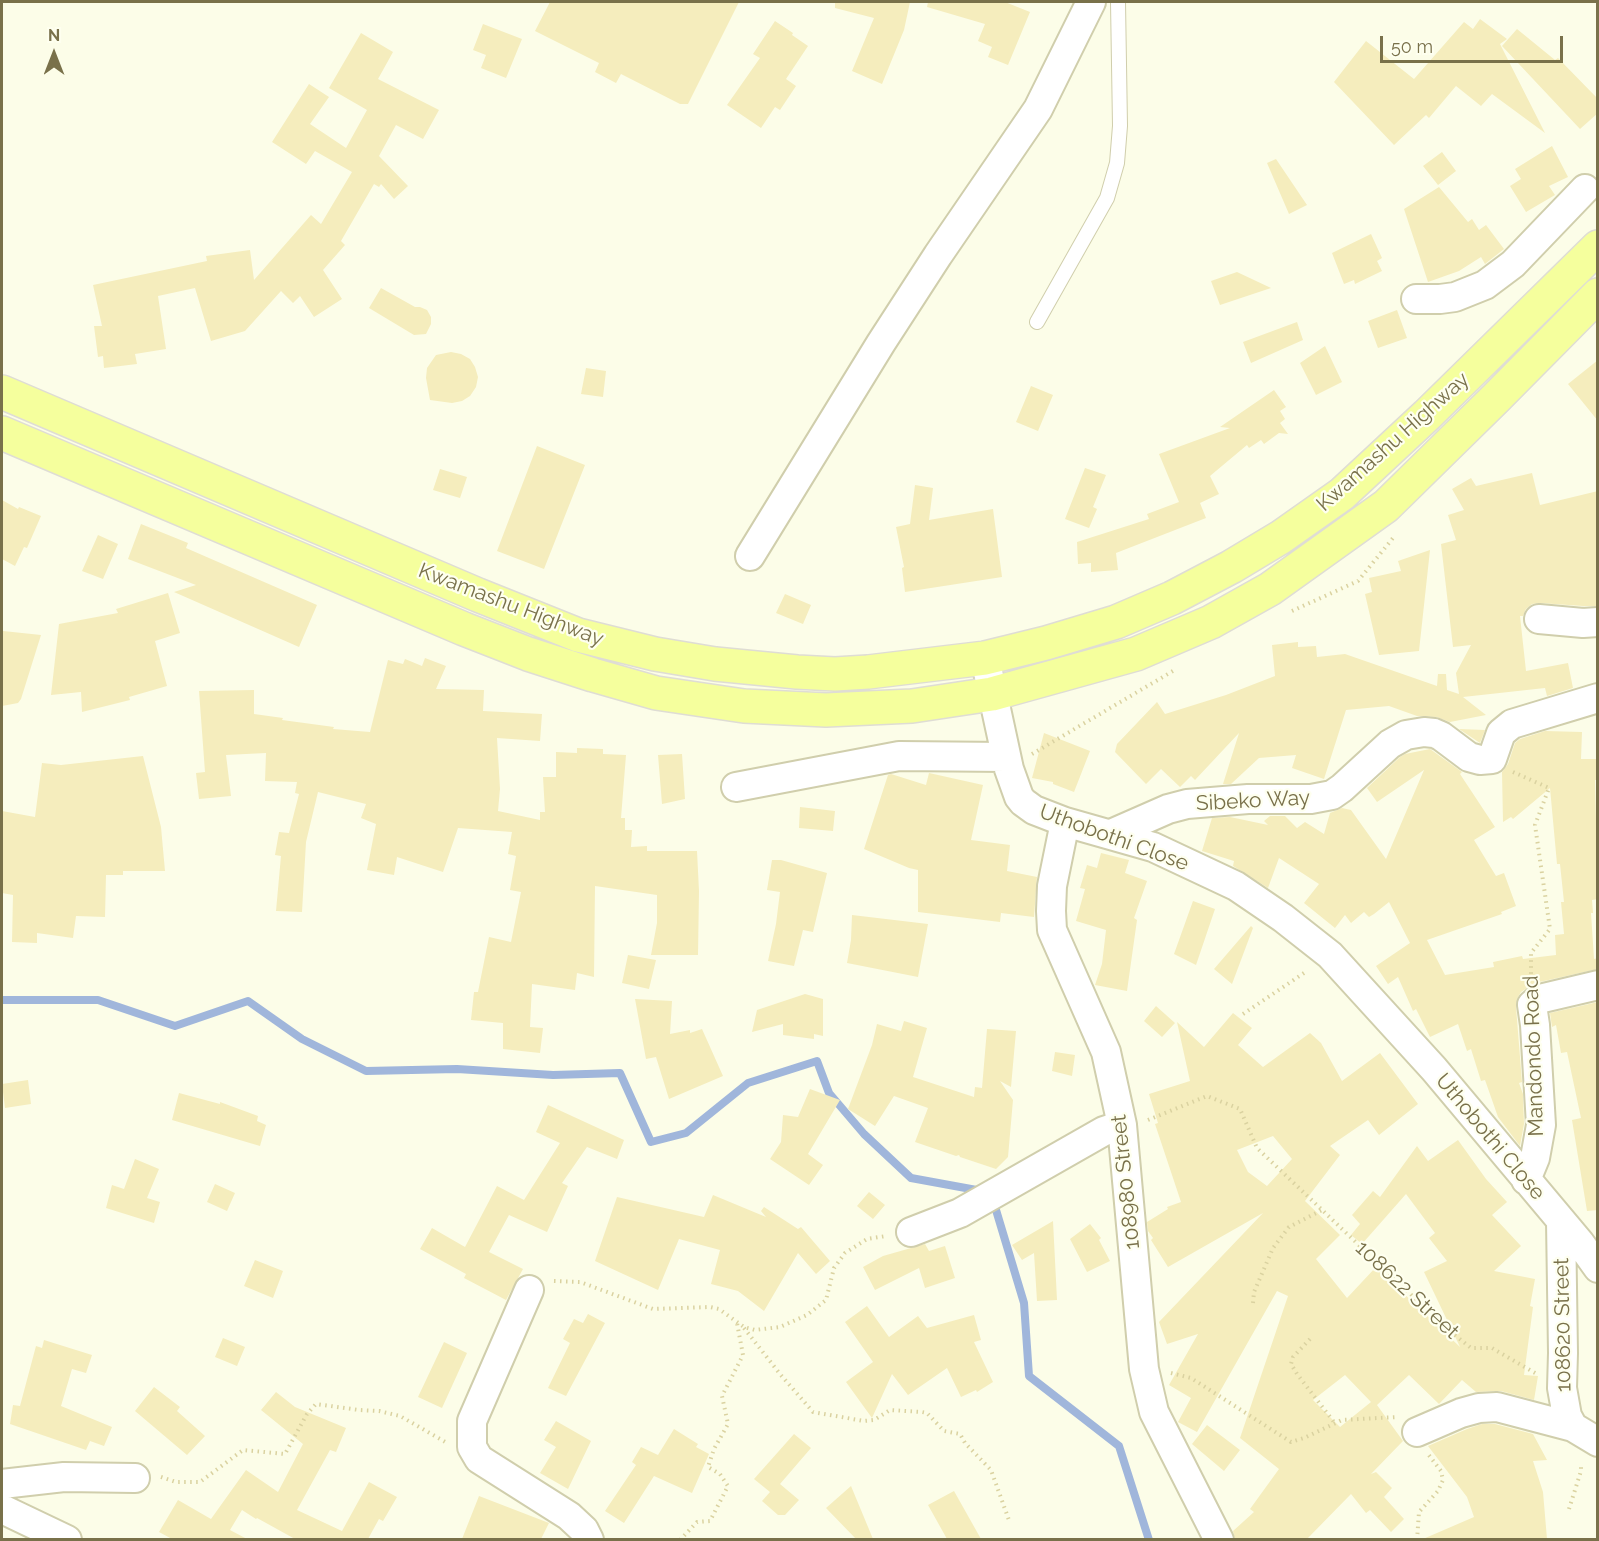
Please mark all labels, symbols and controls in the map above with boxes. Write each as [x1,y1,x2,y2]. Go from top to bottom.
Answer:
north arrow [24,24,84,84]
scale bar [1383,24,1566,62]
text: N [48,26,60,45]
text: 50 m [1391,36,1433,57]
street label: Kwamashu Highway [1312,367,1474,517]
street label: Kwamashu Highway [415,558,607,652]
street label: Sibeko Way [1195,785,1311,817]
street label: Uthobothi Close [1036,799,1192,877]
street label: Mandondo Road [1519,975,1549,1137]
street label: Uthobothi Close [1430,1069,1550,1205]
street label: 108980 Street [1106,1113,1146,1251]
street label: 108622 Street [1350,1236,1464,1344]
street label: 108620 Street [1549,1258,1577,1392]

